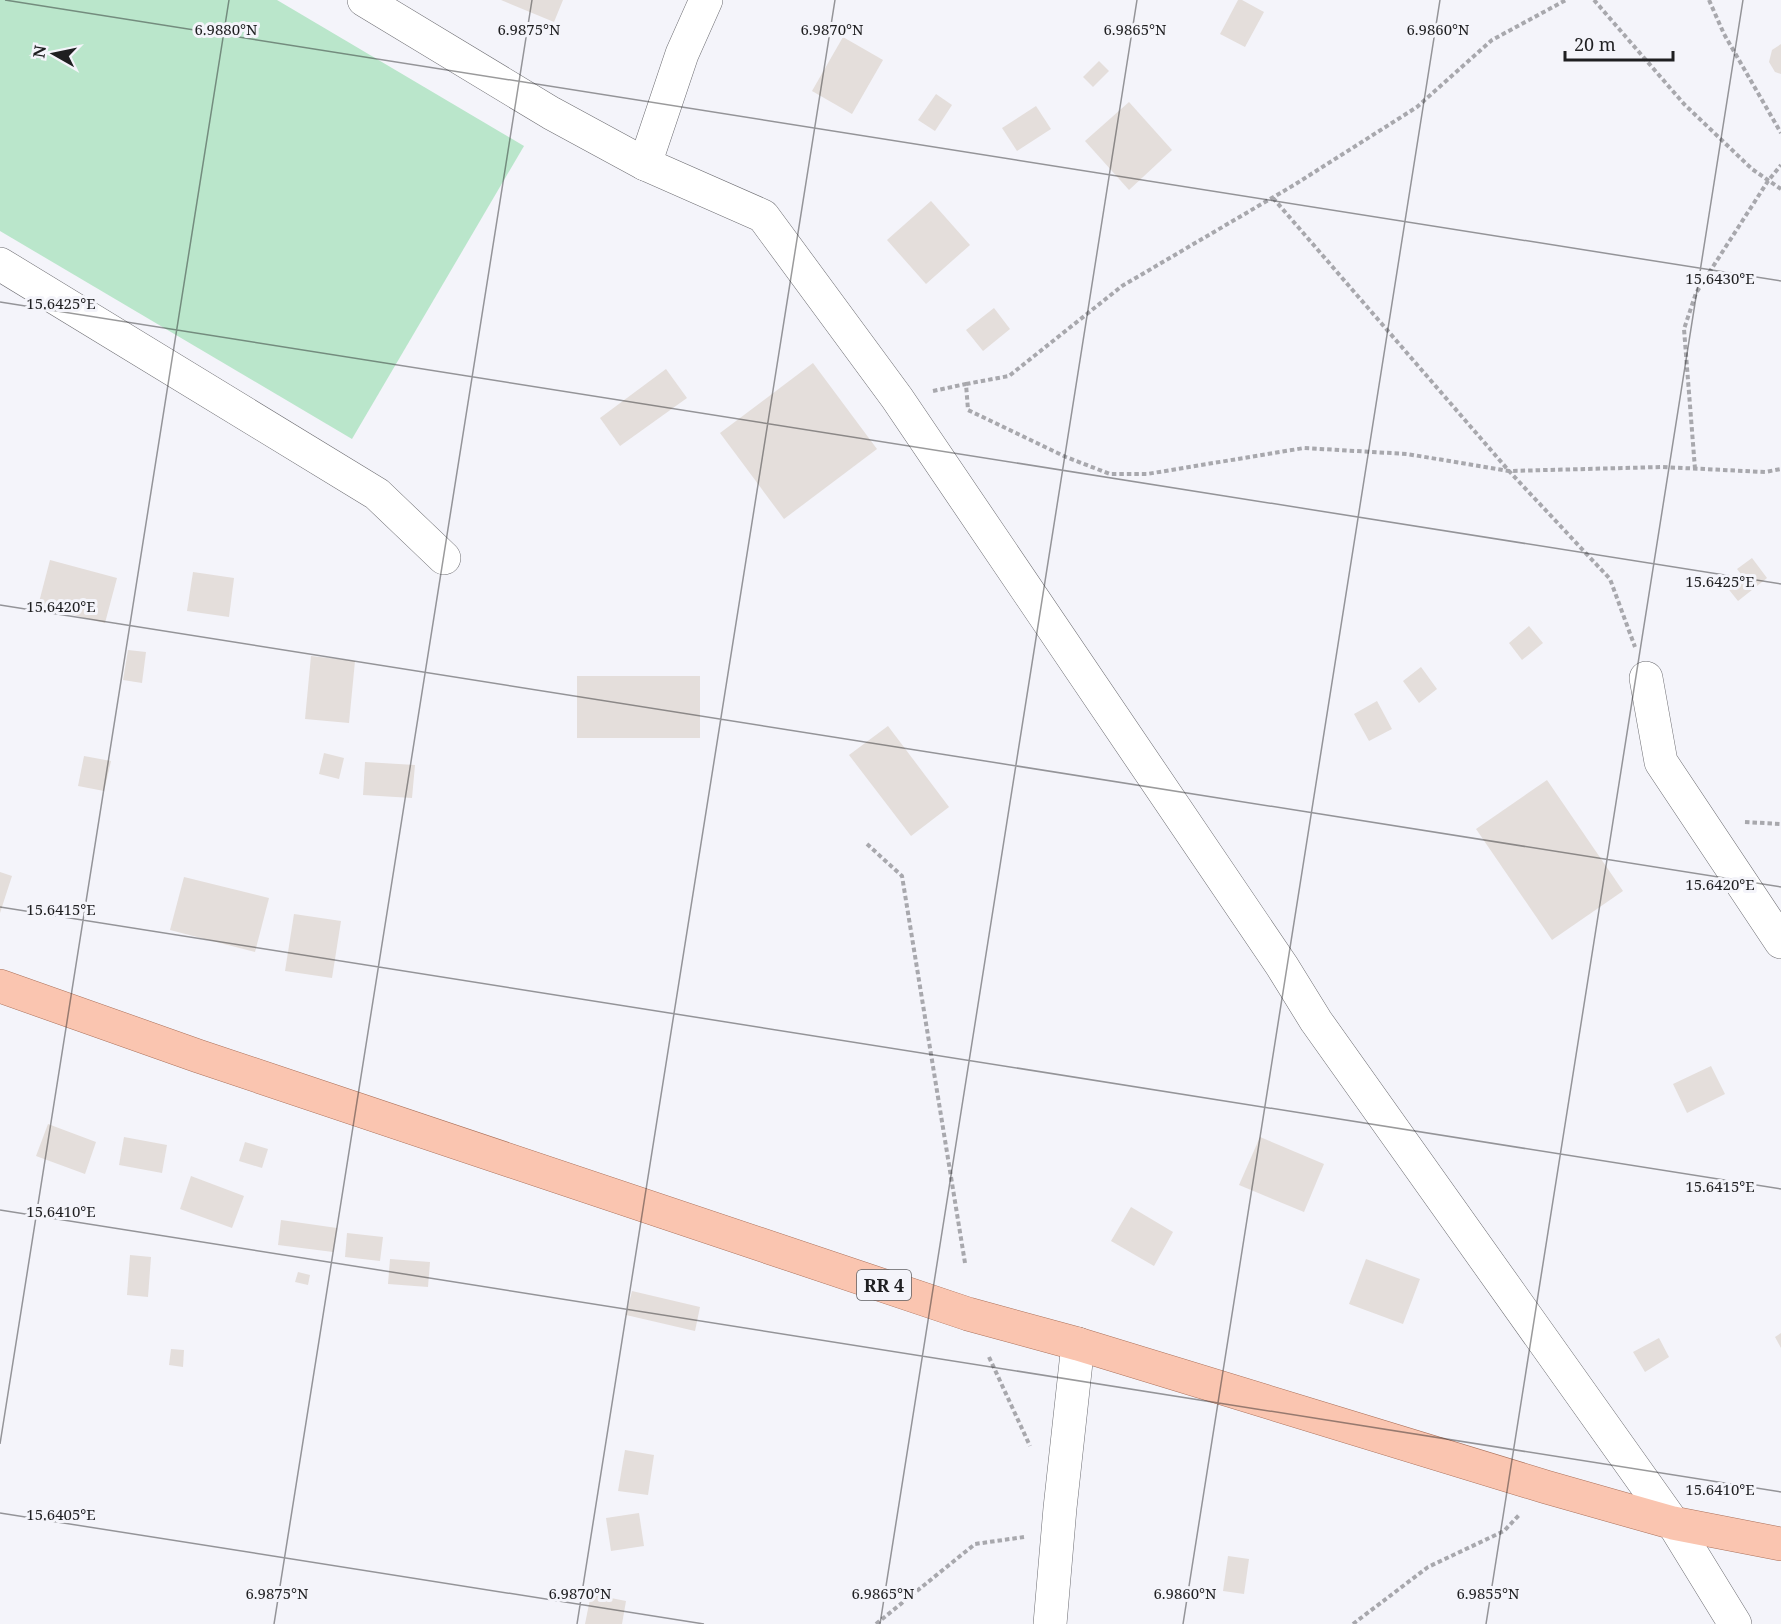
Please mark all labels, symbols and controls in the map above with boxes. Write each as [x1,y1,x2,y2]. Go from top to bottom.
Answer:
text: 6.9880°N [194,19,258,39]
text: 6.9875°N [497,19,561,39]
text: 6.9870°N [800,19,864,39]
text: 6.9865°N [1103,19,1167,39]
text: 6.9860°N [1406,19,1470,39]
north arrow [24,24,84,84]
scale bar [1565,24,1673,62]
text: 20 m [1574,32,1616,56]
text: N [27,43,51,60]
text: 15.6430°E [1685,268,1755,288]
text: 15.6425°E [26,293,96,313]
text: 15.6425°E [1685,571,1755,591]
text: 15.6420°E [26,596,96,616]
text: 15.6420°E [1685,874,1755,894]
text: 15.6415°E [26,899,96,919]
text: 15.6415°E [1685,1176,1755,1196]
text: 15.6410°E [26,1201,96,1221]
road number: RR 4 [857,1270,911,1300]
text: 15.6410°E [1685,1479,1755,1499]
text: 15.6405°E [26,1504,96,1524]
text: 6.9875°N [245,1583,309,1603]
text: 6.9870°N [548,1583,612,1603]
text: 6.9865°N [851,1583,915,1603]
text: 6.9860°N [1153,1583,1217,1603]
text: 6.9855°N [1456,1583,1520,1603]

